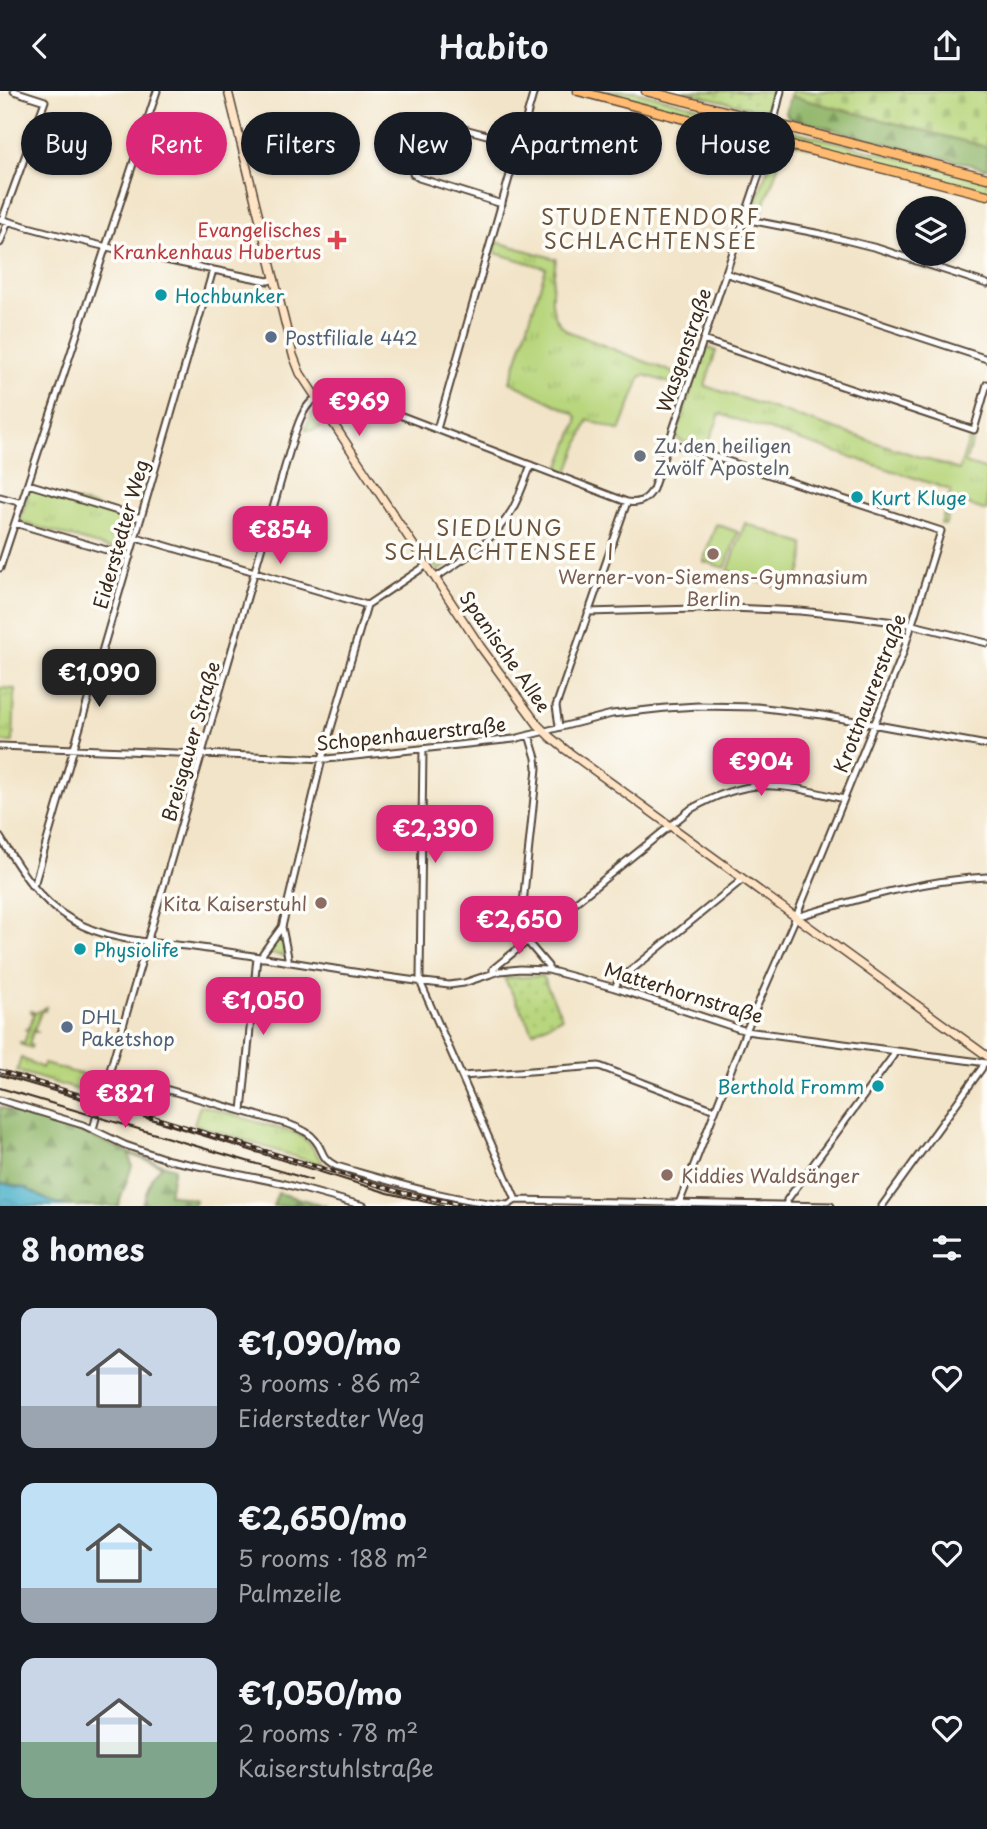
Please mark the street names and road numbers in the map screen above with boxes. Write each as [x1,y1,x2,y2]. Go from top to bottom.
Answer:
street label: Wasgenstraße [649,284,717,416]
street label: Eiderstedter Weg [85,456,155,612]
street label: Spanische Allee [454,585,558,717]
street label: Krottnaurerstraße [826,610,912,776]
street label: Breisgauer Straße [154,658,226,824]
street label: Schopenhauerstraße [315,709,507,757]
street label: Matterhornstraße [601,955,767,1029]

